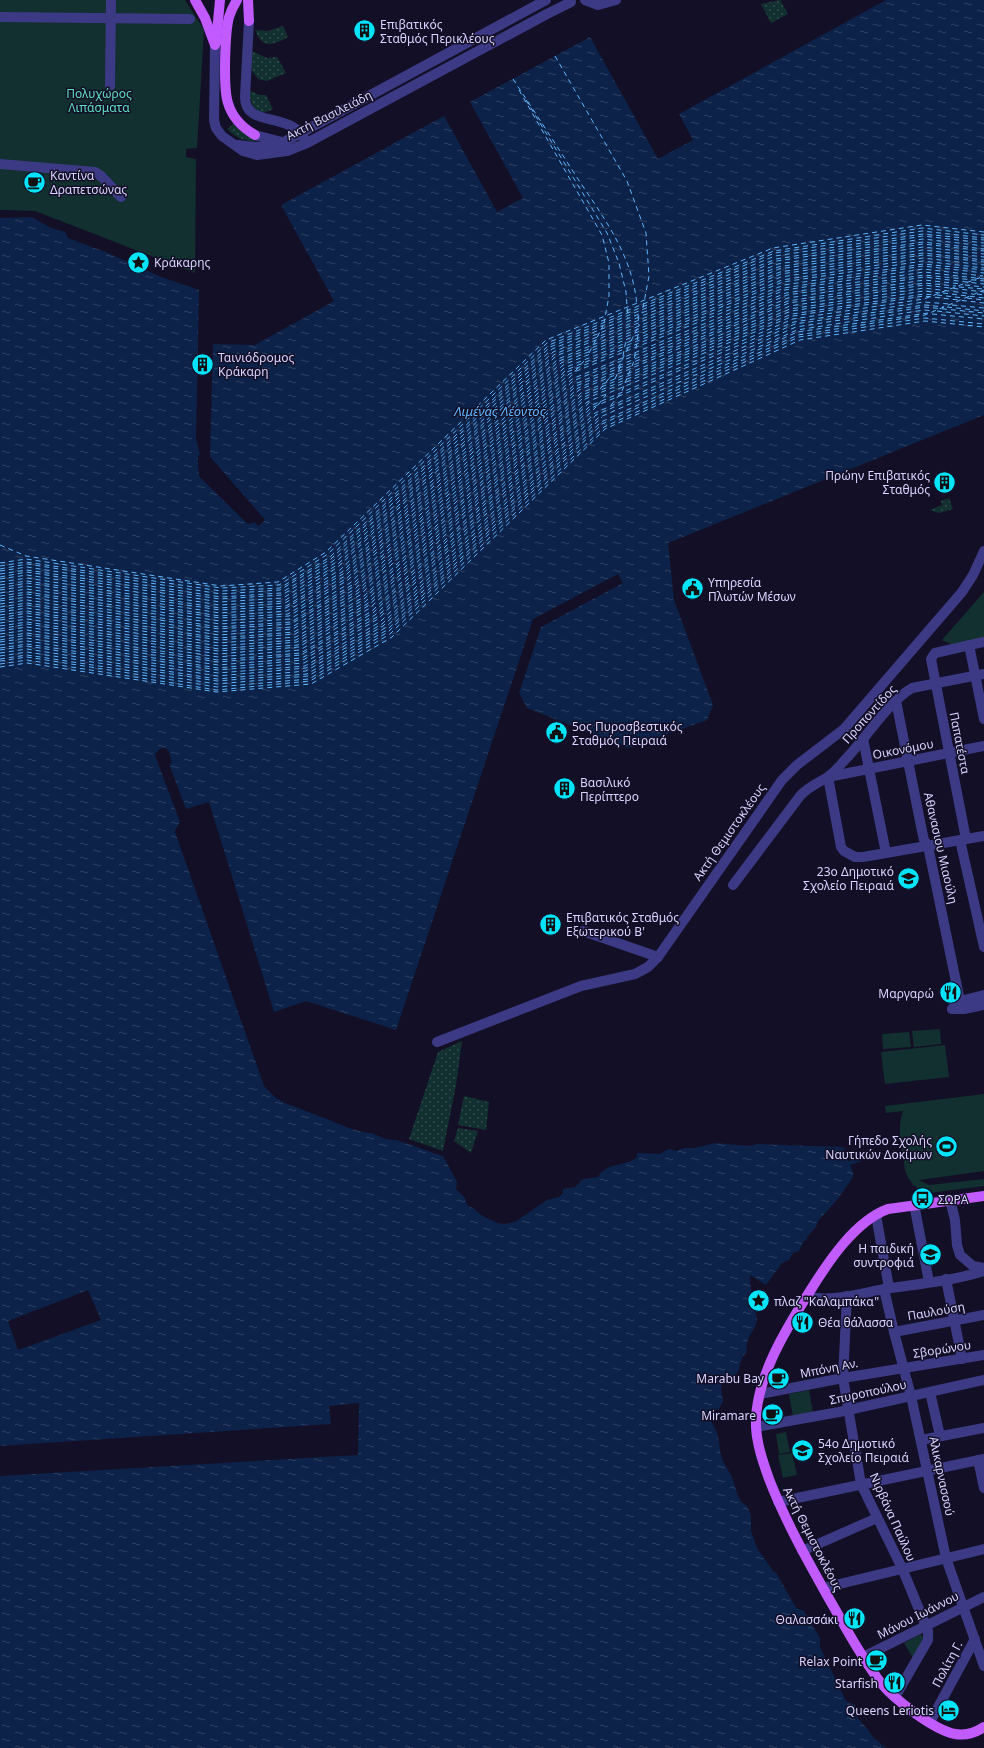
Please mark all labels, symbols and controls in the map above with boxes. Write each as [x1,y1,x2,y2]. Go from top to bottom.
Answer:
place label: Επιβατικός Σταθμός Περικλέους [380,16,495,47]
building icon: Επιβατικός Σταθμός Περικλέους [351,18,377,44]
park label: Πολυχώρος Λιπάσματα [66,85,132,116]
street label: Ακτή Βασιλειάδη [283,86,375,144]
place label: Καντίνα Δραπετσώνας [50,167,127,198]
cafe icon: Καντίνα Δραπετσώνας [22,169,48,195]
place icon: Κράκαρης [125,249,151,275]
place label: Κράκαρης [154,254,210,271]
place label: Ταινιόδρομος Κράκαρη [218,349,294,380]
building icon: Ταινιόδρομος Κράκαρη [189,351,215,377]
water label: Λιμένας Λέοντος [453,402,546,420]
place label: Πρώην Επιβατικός Σταθμός [825,467,930,498]
building icon: Πρώην Επιβατικός Σταθμός [932,469,958,495]
place label: Υπηρεσία Πλωτών Μέσων [708,574,796,605]
public building icon: Υπηρεσία Πλωτών Μέσων [679,576,705,602]
street label: Προποντίδος [838,681,900,747]
street label: Παπατέστα [946,711,974,776]
place label: 5ος Πυροσβεστικός Σταθμός Πειραιά [572,718,683,749]
public building icon: 5ος Πυροσβεστικός Σταθμός Πειραιά [543,720,569,746]
street label: Οικονόμου [871,735,935,763]
place label: Βασιλικό Περίπτερο [580,774,639,805]
building icon: Βασιλικό Περίπτερο [552,776,578,802]
street label: Ακτή Θεμιστοκλέους [689,780,769,884]
street label: Αθανασιου Μιαούλη [920,791,962,905]
place label: 23ο Δημοτικό Σχολείο Πειραιά [803,863,895,894]
school or university icon: 23ο Δημοτικό Σχολείο Πειραιά [896,865,922,891]
place label: Επιβατικός Σταθμός Εξωτερικού Β' [566,909,679,940]
building icon: Επιβατικός Σταθμός Εξωτερικού Β' [537,911,563,937]
restaurant icon: Μαργαρώ [937,980,963,1006]
place label: Μαργαρώ [878,985,934,1002]
place label: Γήπεδο Σχολής Ναυτικών Δοκίμων [825,1132,932,1163]
sports icon: Γήπεδο Σχολής Ναυτικών Δοκίμων [934,1134,960,1160]
bus stop icon: ΣΩΡΑ [910,1186,936,1212]
place label: ΣΩΡΑ [938,1191,969,1208]
place label: Η παιδική συντροφιά [853,1240,915,1271]
school or university icon: Η παιδική συντροφιά [917,1242,943,1268]
place icon: πλαζ "Καλαμπάκα" [746,1288,772,1314]
place label: πλαζ "Καλαμπάκα" [774,1293,879,1310]
street label: Παυλούση [906,1298,966,1324]
restaurant icon: Θέα θάλασσα [790,1309,816,1335]
place label: Θέα θάλασσα [818,1314,894,1331]
street label: Σβορώνου [912,1336,972,1362]
street label: Μπόνη Αν. [799,1354,859,1382]
cafe icon: Marabu Bay [766,1365,792,1391]
place label: Marabu Bay [696,1370,765,1387]
street label: Σπυροπούλου [828,1376,908,1408]
cafe icon: Miramare [759,1402,785,1428]
place label: Miramare [701,1407,756,1424]
place label: 54ο Δημοτικό Σχολείο Πειραιά [818,1435,909,1466]
street label: Αλικαρνασσού [925,1435,959,1517]
school or university icon: 54ο Δημοτικό Σχολείο Πειραιά [789,1437,815,1463]
street label: Νιρβάνα Παύλου [866,1470,920,1564]
street label: Ακτή Θεμιστοκλέους [779,1484,847,1594]
street label: Μάνου Ιωάννου [874,1587,962,1643]
restaurant icon: Θαλασσάκι [841,1606,867,1632]
place label: Θαλασσάκι [776,1611,838,1628]
street label: Πολίτη Γ. [928,1638,966,1690]
cafe icon: Relax Point [864,1648,890,1674]
place label: Relax Point [799,1653,863,1670]
restaurant icon: Starfish [881,1670,907,1696]
place label: Starfish [835,1675,878,1692]
hotel icon: Queens Leriotis [936,1697,962,1723]
place label: Queens Leriotis [846,1702,934,1719]

